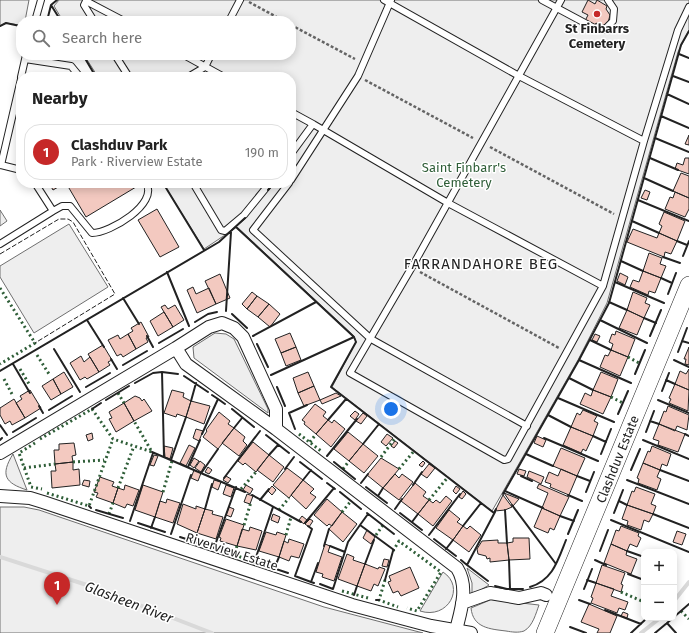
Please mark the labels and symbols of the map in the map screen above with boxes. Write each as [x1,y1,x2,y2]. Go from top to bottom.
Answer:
marker: St Finbarrs Cemetery [592,9,602,19]
place label: St Finbarrs Cemetery [565,21,630,51]
park label: Saint Finbarr's Cemetery [422,160,506,190]
district label: FARRANDAHORE BEG [404,255,558,273]
your location [381,399,401,419]
street label: Clashduv Estate [593,413,642,505]
street label: Riverview Estate [184,529,280,573]
pin: 1 [44,572,70,605]
water label: Glasheen River [82,578,176,627]

